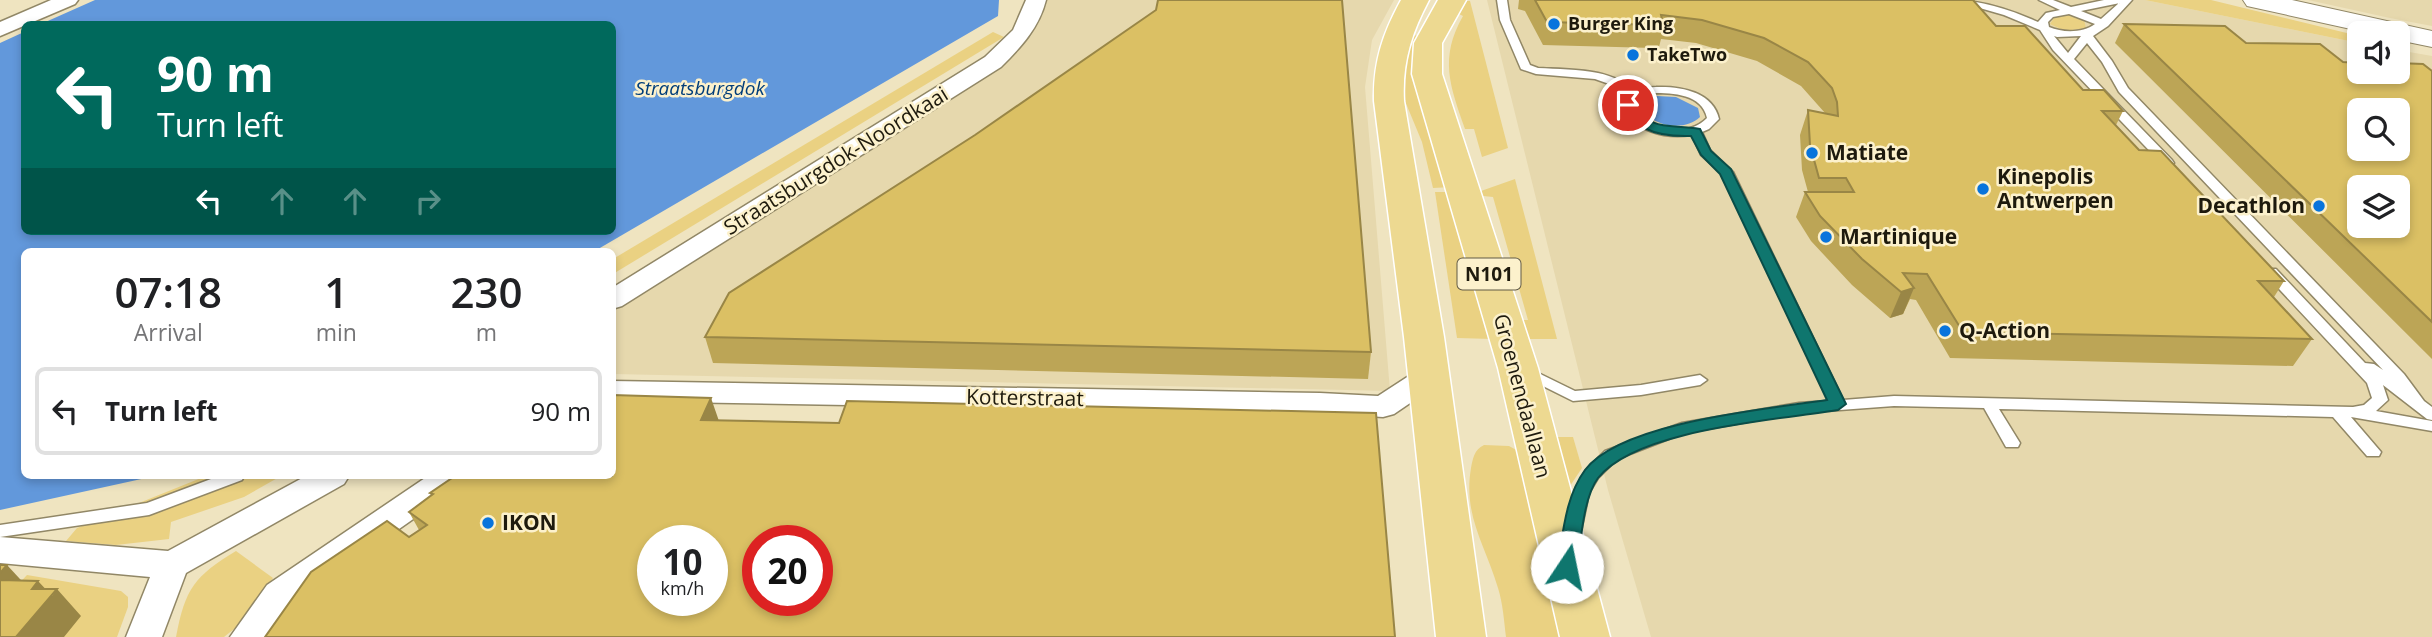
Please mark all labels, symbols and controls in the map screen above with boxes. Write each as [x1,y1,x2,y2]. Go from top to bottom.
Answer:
place label: Burger King [1568,11,1673,35]
marker: Burger King [1546,16,1562,32]
map controls [2347,21,2410,238]
button: sound [2347,21,2410,84]
text: 90 m [157,40,274,106]
place label: TakeTwo [1647,42,1727,66]
marker: TakeTwo [1625,47,1641,63]
icon: left [42,49,133,140]
water label: Straatsburgdok [635,75,765,101]
pin [1598,75,1658,135]
street label: Straatsburgdok-Noordkaai [718,80,953,241]
icon: arrive [1609,86,1647,124]
button: search [2347,98,2410,161]
text: Turn left [157,103,283,146]
place label: Matiate [1826,138,1908,166]
marker: Matiate [1804,145,1820,161]
place label: Kinepolis Antwerpen [1997,162,2114,214]
button: layers [2347,175,2410,238]
marker: Kinepolis Antwerpen [1975,181,1991,197]
icon: left [190,182,228,220]
icon: ahead [263,182,301,220]
icon: ahead [336,182,374,220]
icon: right [409,182,447,220]
place label: Decathlon [2197,191,2305,219]
marker: Decathlon [2311,198,2327,214]
place label: Martinique [1840,222,1957,250]
marker: Martinique [1818,229,1834,245]
road number: N101 [1458,258,1520,290]
text: 07:18 [115,263,222,320]
text: 1 [324,263,348,320]
text: 230 [450,263,522,320]
street label: Groenendaallaan [1488,311,1558,481]
text: Arrival [134,316,203,348]
text: min [316,316,357,348]
text: m [476,316,497,348]
place label: Q-Action [1959,316,2050,344]
marker: Q-Action [1937,323,1953,339]
street label: Kotterstraat [966,382,1084,412]
icon: left [46,392,84,430]
text: Turn left [105,393,217,429]
text: 90 m [530,393,591,429]
place label: IKON [502,508,557,536]
marker: IKON [480,515,496,531]
speed limit sign: 20 [742,525,833,616]
position arrow [1530,530,1604,604]
text: 10 [662,538,703,585]
text: km/h [661,576,704,600]

